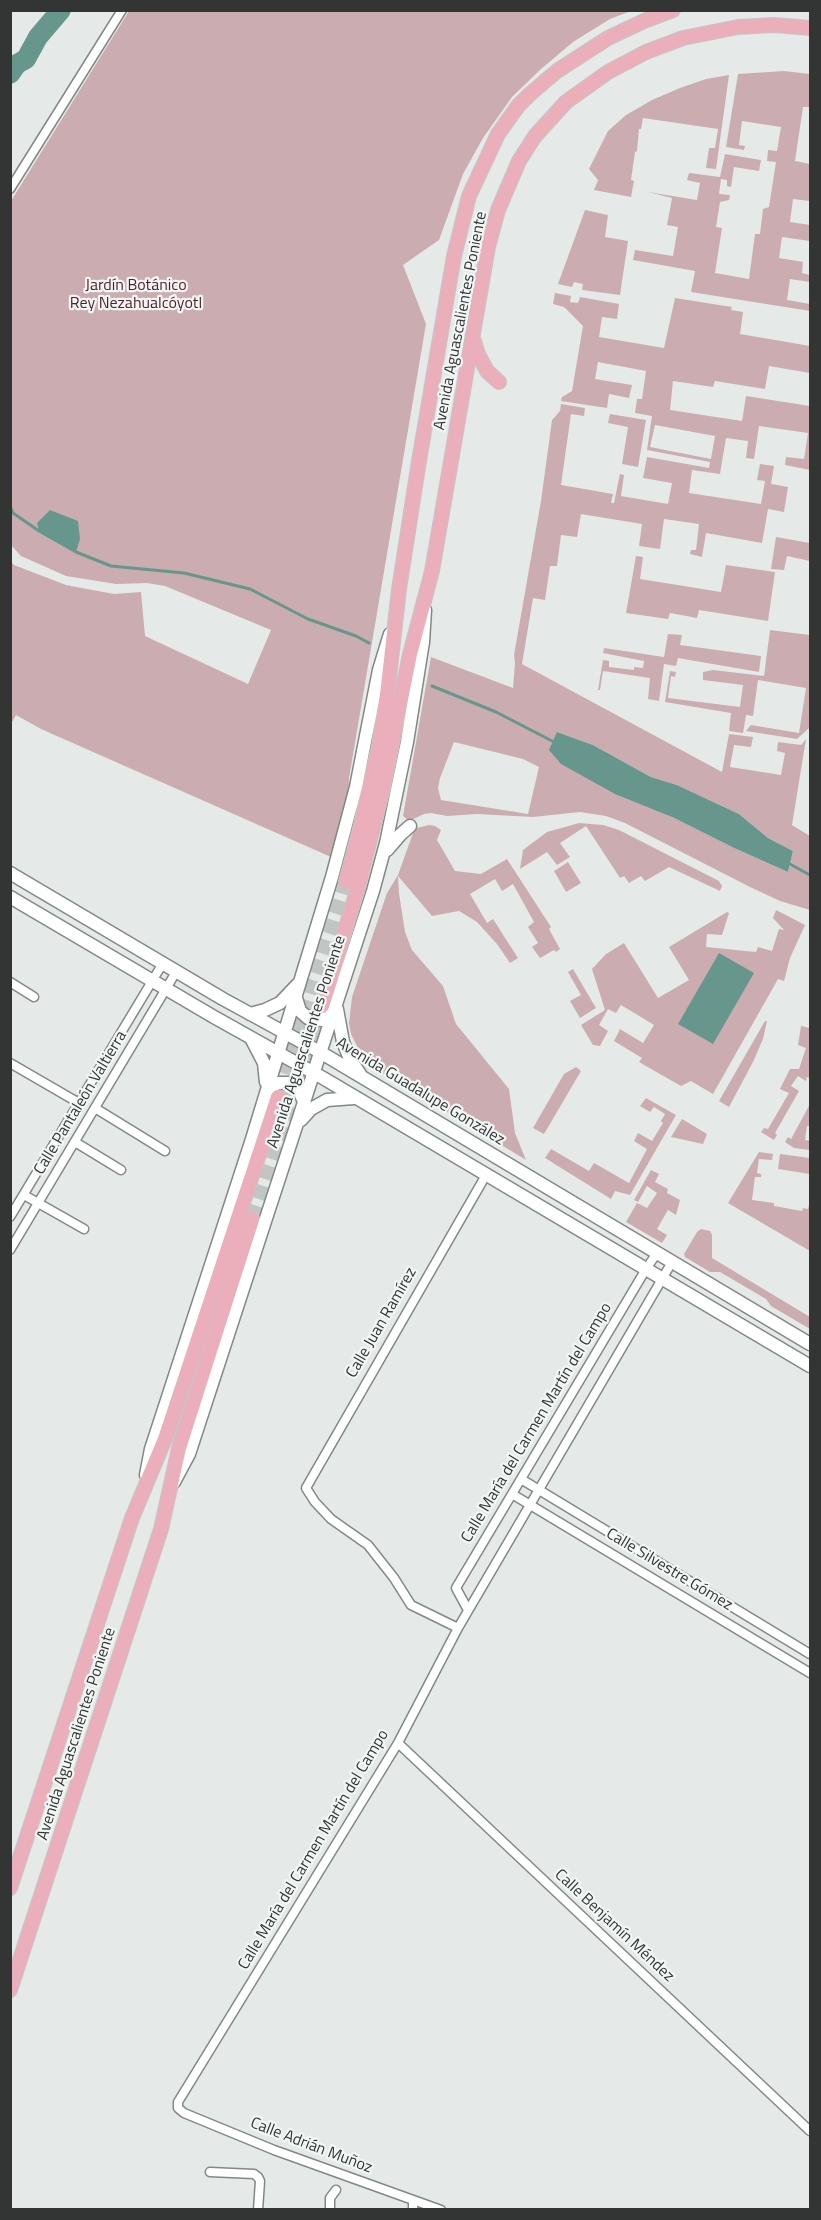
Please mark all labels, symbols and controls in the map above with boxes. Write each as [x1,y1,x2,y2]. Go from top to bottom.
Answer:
street label: Avenida Aguascalientes Poniente [430,210,492,432]
park label: Jardín Botánico Rey Nezahualcóyotl [70,276,202,314]
street label: Avenida Aguascalientes Poniente [264,933,350,1151]
street label: Calle Pantaleón Valtierra [30,1028,132,1178]
street label: Avenida Guadalupe González [332,1034,508,1150]
street label: Calle Juan Ramírez [343,1264,421,1382]
street label: Calle María del Carmen Martín del Campo [458,1300,616,1546]
street label: Calle Silvestre Gómez [602,1525,736,1615]
street label: Avenida Aguascalientes Poniente [34,1625,120,1843]
street label: Calle María del Carmen Martín del Campo [235,1727,393,1973]
street label: Calle Benjamín Méndez [550,1866,678,1986]
street label: Calle Adrián Muñoz [247,2114,375,2178]

